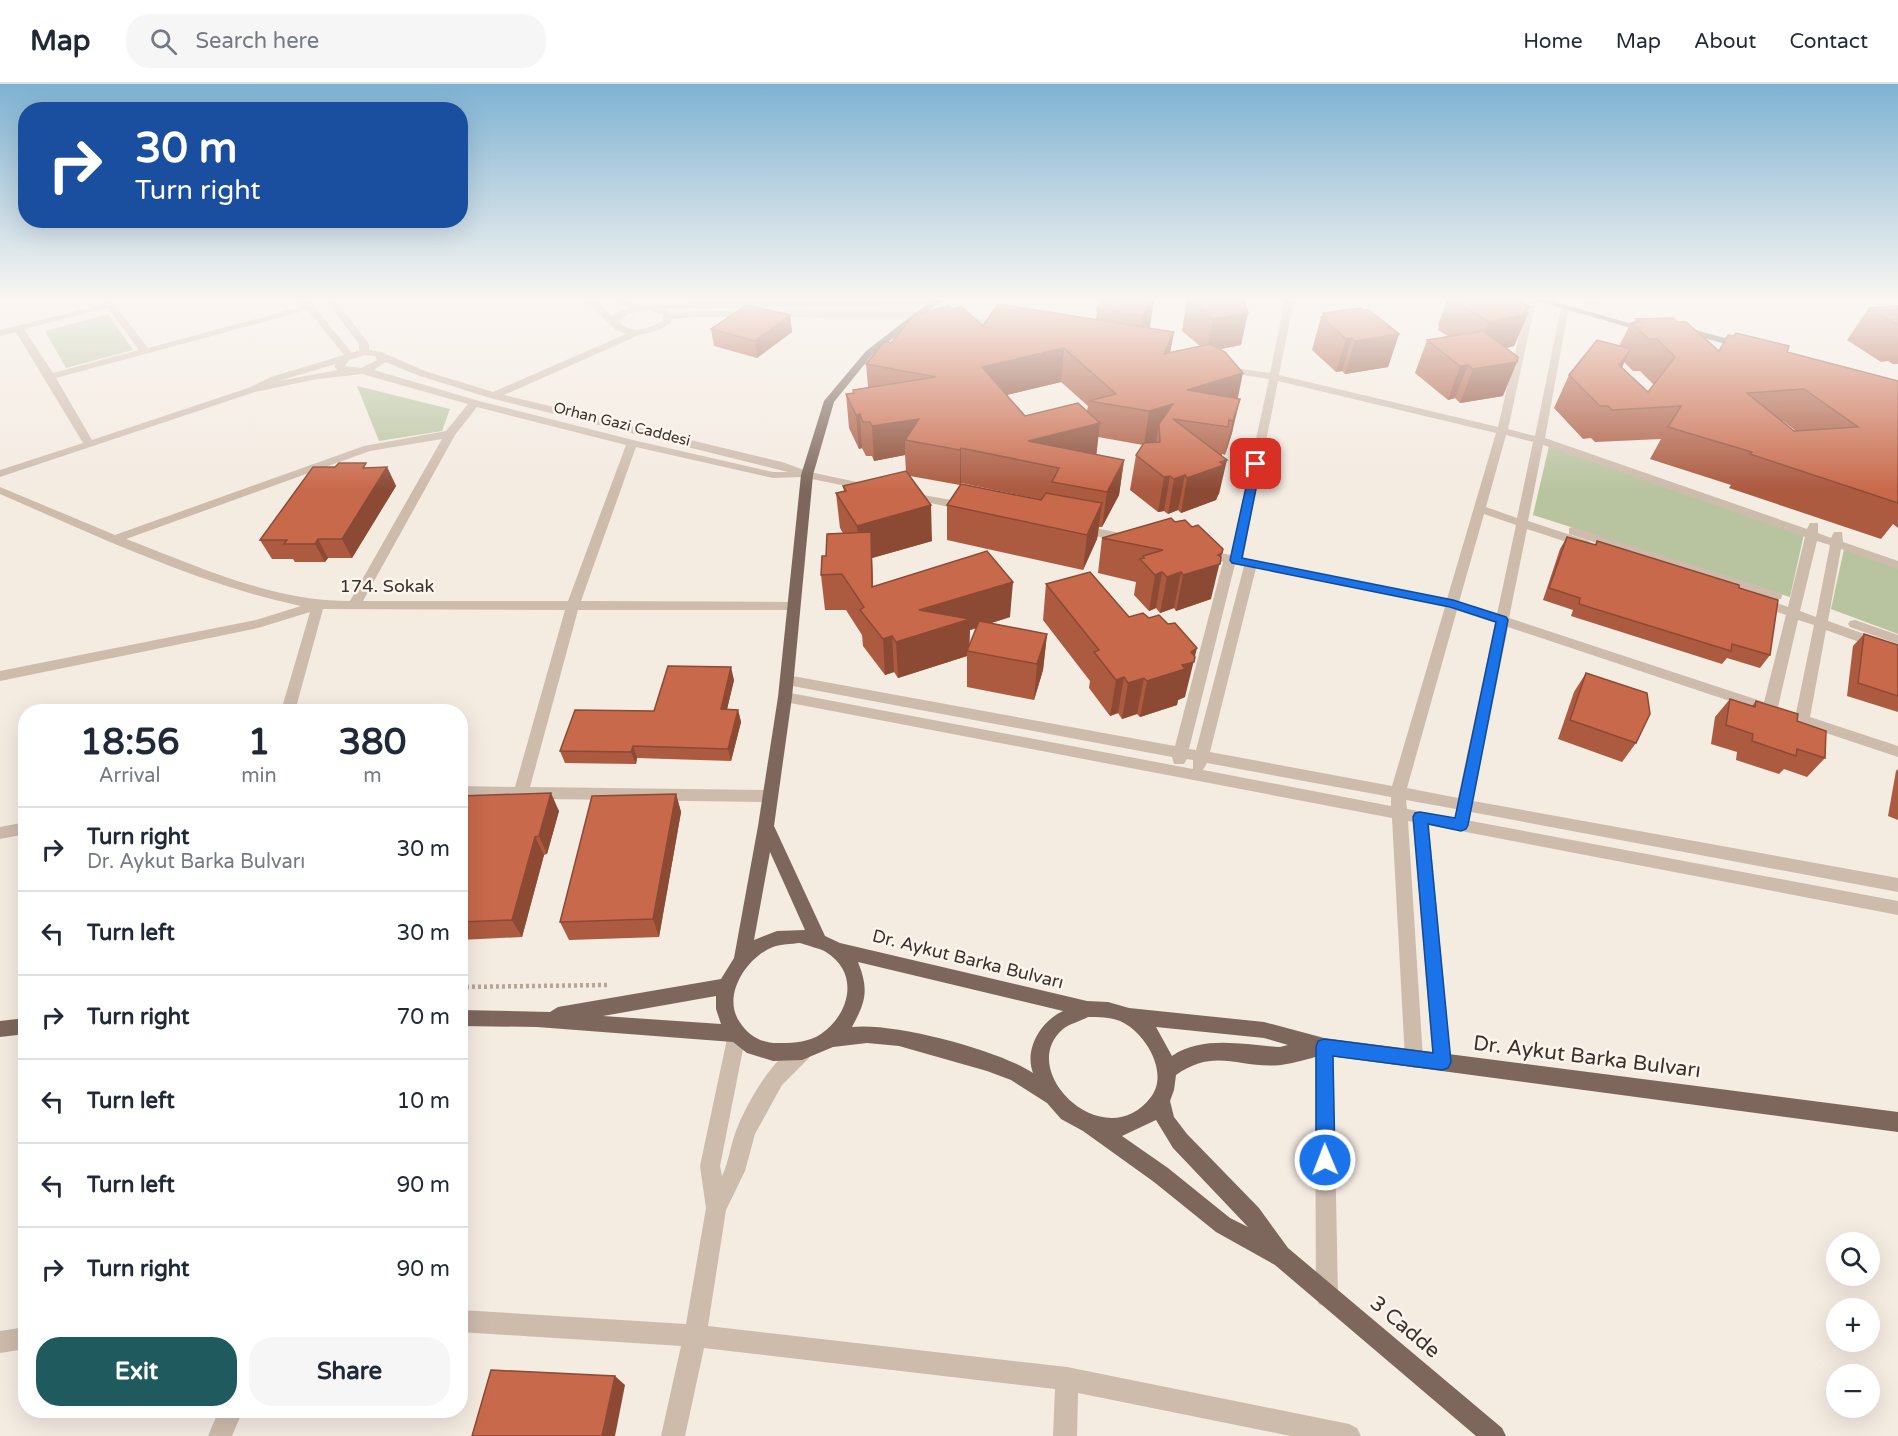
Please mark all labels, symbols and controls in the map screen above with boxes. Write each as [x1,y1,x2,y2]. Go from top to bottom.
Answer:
search box [126,14,546,68]
text: Map [30,24,90,58]
icon: search [147,25,180,58]
text: Search here [195,28,319,54]
text: Home [1523,29,1583,54]
text: Map [1616,29,1661,54]
text: About [1694,29,1756,54]
text: Contact [1789,29,1868,54]
text: 30 m [135,123,237,174]
icon: right [36,126,114,204]
text: Turn right [135,174,261,207]
street label: Orhan Gazi Caddesi [552,398,692,450]
pin [1230,438,1281,489]
icon: arrive [1239,447,1272,480]
street label: 174. Sokak [340,575,435,597]
text: 18:56 [80,721,180,764]
text: 1 [248,721,270,764]
text: 380 [338,721,406,764]
text: Arrival [99,764,161,788]
text: min [241,764,277,788]
text: m [363,764,382,788]
text: Turn right [87,824,189,850]
icon: right [36,833,69,866]
text: 30 m [396,836,450,862]
text: Dr. Aykut Barka Bulvarı [87,850,305,874]
icon: left [36,917,69,950]
text: Turn left [87,920,175,946]
text: 30 m [396,920,450,946]
street label: Dr. Aykut Barka Bulvarı [870,925,1066,993]
icon: right [36,1001,69,1034]
text: Turn right [87,1004,189,1030]
text: 70 m [396,1004,450,1030]
street label: Dr. Aykut Barka Bulvarı [1472,1031,1702,1083]
icon: left [36,1085,69,1118]
text: Turn left [87,1088,175,1114]
text: 10 m [396,1088,450,1114]
position arrow [1293,1128,1357,1192]
icon: left [36,1169,69,1202]
text: Turn left [87,1172,175,1198]
text: 90 m [396,1172,450,1198]
map controls [1826,1232,1880,1418]
button: search [1826,1232,1880,1286]
icon: right [36,1253,69,1286]
text: Turn right [87,1256,189,1282]
text: 90 m [396,1256,450,1282]
street label: 3 Cadde [1365,1291,1445,1363]
button: + [1826,1298,1880,1352]
button: Exit [36,1337,237,1406]
button: Share [249,1337,450,1406]
button: − [1826,1364,1880,1418]

